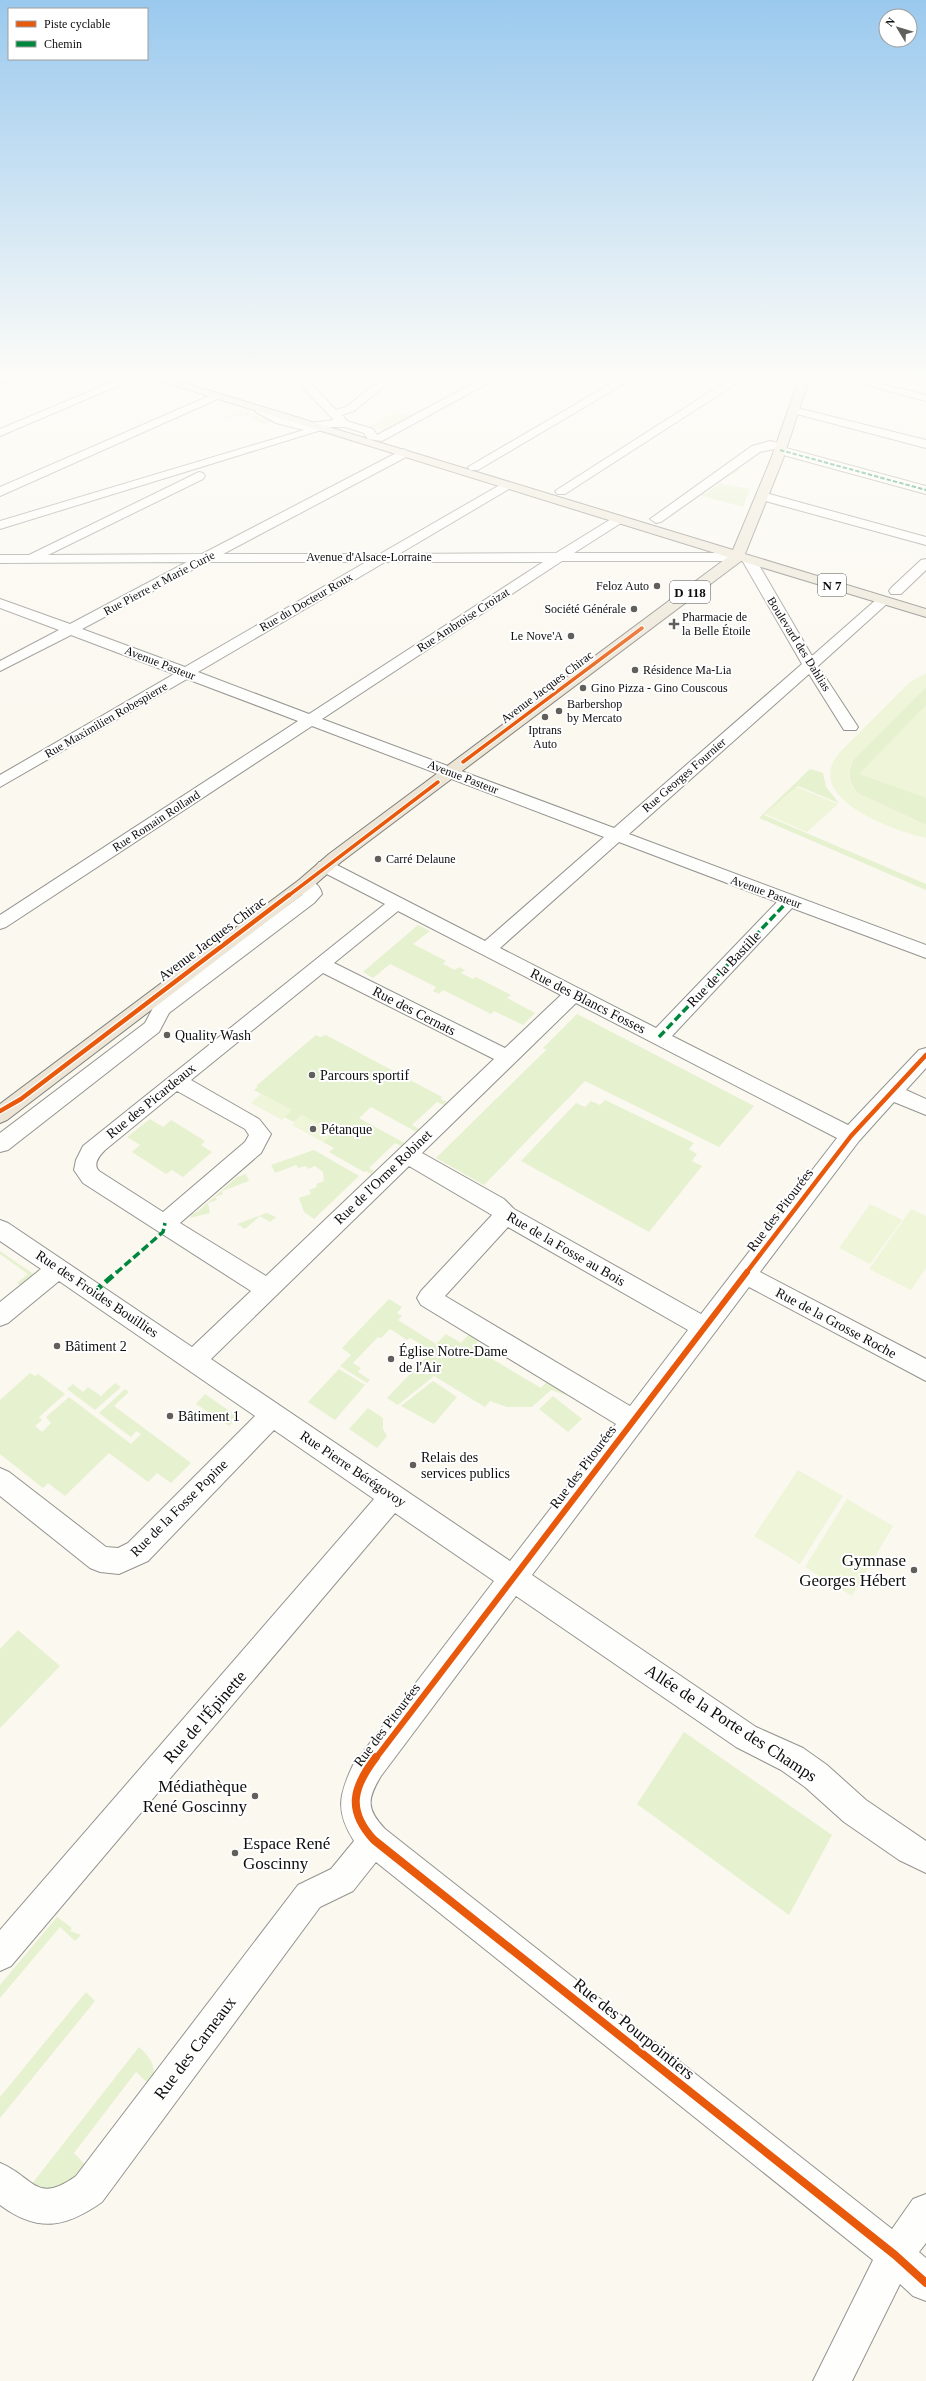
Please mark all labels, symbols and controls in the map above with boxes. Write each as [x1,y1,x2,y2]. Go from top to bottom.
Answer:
legend [8,8,148,60]
north arrow [878,8,918,48]
text: N [883,15,897,29]
text: Piste cyclable [44,17,110,31]
text: Chemin [44,37,82,51]
street label: Rue Pierre et Marie Curie [101,548,217,618]
street label: Avenue d'Alsace-Lorraine [306,550,432,564]
street label: Rue du Docteur Roux [257,570,355,634]
road number: N 7 [818,574,846,596]
place label: Feloz Auto [596,579,649,593]
marker: Feloz Auto [652,581,662,591]
road number: D 118 [670,581,710,603]
street label: Rue Ambroise Croizat [414,585,512,655]
street label: Boulevard des Dahlias [764,594,834,694]
place label: Société Générale [544,602,626,616]
marker: Société Générale [629,604,639,614]
place label: Pharmacie de la Belle Étoile [682,610,751,638]
marker: Pharmacie de la Belle Étoile [669,619,679,629]
place label: Le Nove'A [511,629,563,643]
marker: Le Nove'A [566,631,576,641]
street label: Avenue Pasteur [123,643,197,683]
street label: Avenue Jacques Chirac [498,648,596,726]
place label: Résidence Ma-Lia [643,663,732,677]
marker: Résidence Ma-Lia [630,665,640,675]
street label: Rue Maximilien Robespierre [42,679,170,761]
place label: Gino Pizza - Gino Couscous [591,681,728,695]
marker: Gino Pizza - Gino Couscous [578,683,588,693]
place label: Barbershop by Mercato [567,697,622,725]
marker: Barbershop by Mercato [554,706,564,716]
marker: Iptrans Auto [540,712,550,722]
place label: Iptrans Auto [528,723,562,751]
street label: Rue Georges Fournier [639,735,729,815]
street label: Avenue Pasteur [426,757,500,797]
street label: Rue Romain Rolland [110,788,202,854]
place label: Carré Delaune [386,852,456,866]
marker: Carré Delaune [373,854,383,864]
street label: Avenue Pasteur [728,873,804,911]
street label: Avenue Jacques Chirac [155,894,269,984]
street label: Rue de la Bastille [684,928,764,1010]
street label: Rue des Blancs Fosses [528,965,648,1037]
street label: Rue des Cernats [370,984,458,1038]
place label: Quality Wash [175,1028,251,1043]
marker: Quality Wash [162,1030,172,1040]
street label: Rue des Picardeaux [103,1060,199,1142]
place label: Parcours sportif [320,1068,409,1083]
marker: Parcours sportif [307,1070,317,1080]
place label: Pétanque [321,1122,372,1137]
marker: Pétanque [308,1124,318,1134]
street label: Rue de l'Orme Robinet [331,1127,435,1227]
street label: Rue des Pitourées [744,1165,816,1255]
street label: Rue de la Fosse au Bois [504,1209,628,1289]
street label: Rue des Froides Bouillies [33,1247,161,1341]
street label: Rue de la Grosse Roche [773,1285,899,1361]
place label: Bâtiment 2 [65,1339,127,1354]
marker: Bâtiment 2 [52,1341,62,1351]
place label: Église Notre-Dame de l'Air [399,1343,507,1375]
marker: Église Notre-Dame de l'Air [386,1354,396,1364]
place label: Bâtiment 1 [178,1409,240,1424]
marker: Bâtiment 1 [165,1411,175,1421]
street label: Rue des Pitourées [547,1422,619,1512]
street label: Rue Pierre Bérégovoy [297,1428,409,1510]
place label: Relais des services publics [421,1450,510,1481]
street label: Rue de la Fosse Popine [128,1457,230,1559]
marker: Relais des services publics [408,1460,418,1470]
place label: Gymnase Georges Hébert [799,1551,906,1590]
marker: Gymnase Georges Hébert [909,1565,919,1575]
street label: Allée de la Porte des Champs [642,1660,820,1786]
street label: Rue de l'Épinette [160,1667,250,1767]
street label: Rue des Pitourées [351,1680,423,1770]
place label: Médiathèque René Goscinny [143,1777,247,1816]
marker: Médiathèque René Goscinny [250,1791,260,1801]
place label: Espace René Goscinny [243,1834,330,1873]
marker: Espace René Goscinny [230,1848,240,1858]
street label: Rue des Pourpointiers [570,1974,698,2084]
street label: Rue des Carneaux [150,1992,240,2103]

